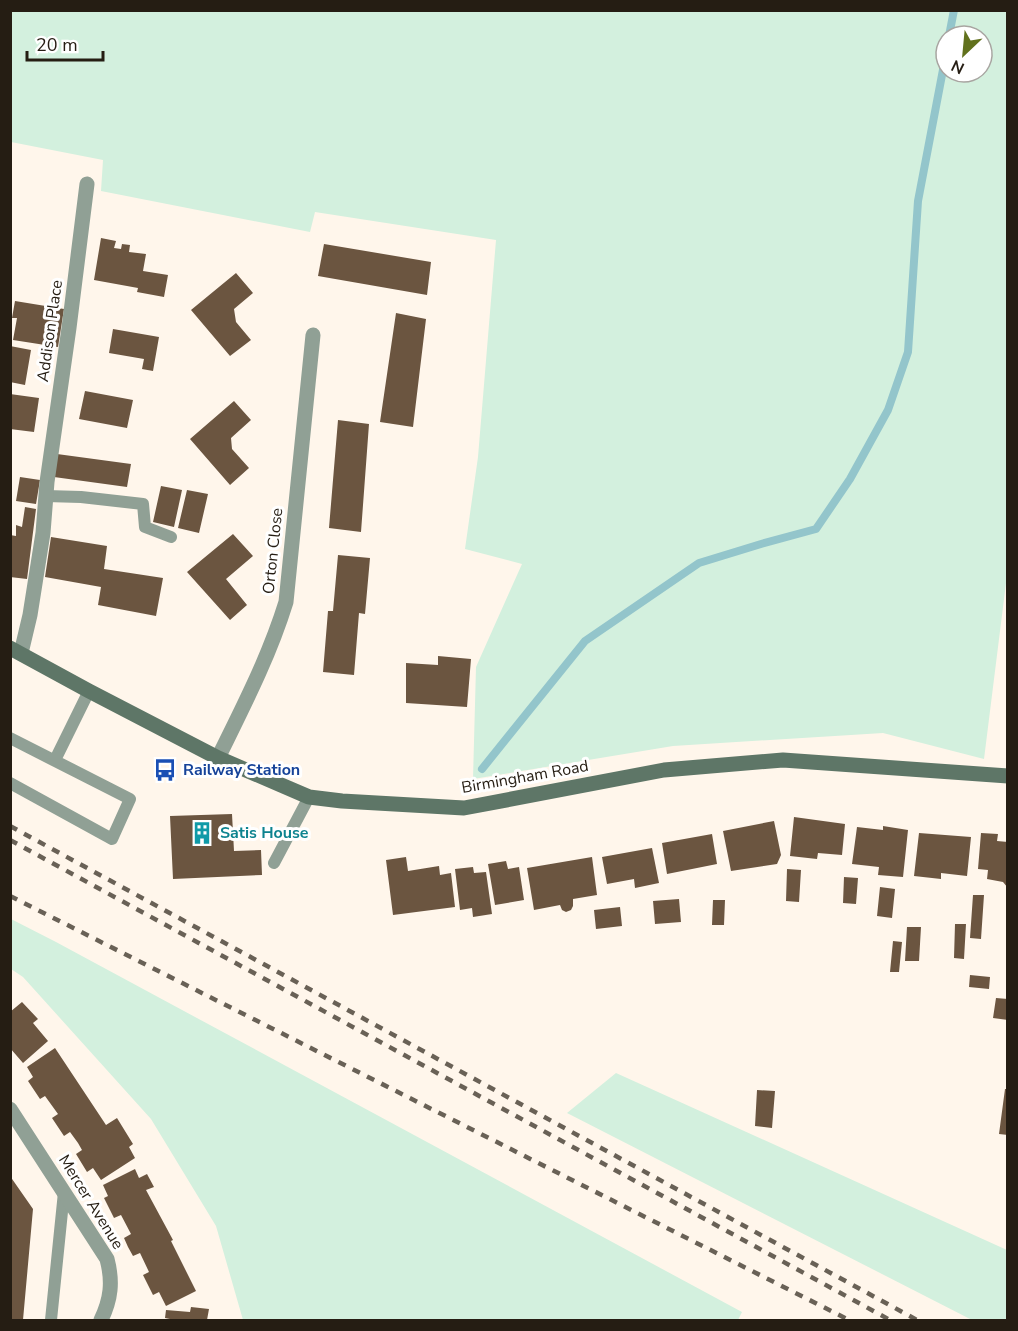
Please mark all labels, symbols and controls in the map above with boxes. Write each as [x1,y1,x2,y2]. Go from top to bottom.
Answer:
scale bar [27,24,104,62]
north arrow [934,24,994,84]
text: 20 m [36,33,78,57]
text: N [948,54,968,79]
street label: Addison Place [32,279,68,383]
street label: Orton Close [258,507,288,595]
street label: Birmingham Road [460,755,590,799]
bus stop icon: Railway Station [152,757,178,783]
place label: Railway Station [183,759,300,781]
building icon: Satis House [189,820,215,846]
place label: Satis House [220,822,309,844]
street label: Mercer Avenue [53,1150,129,1254]

